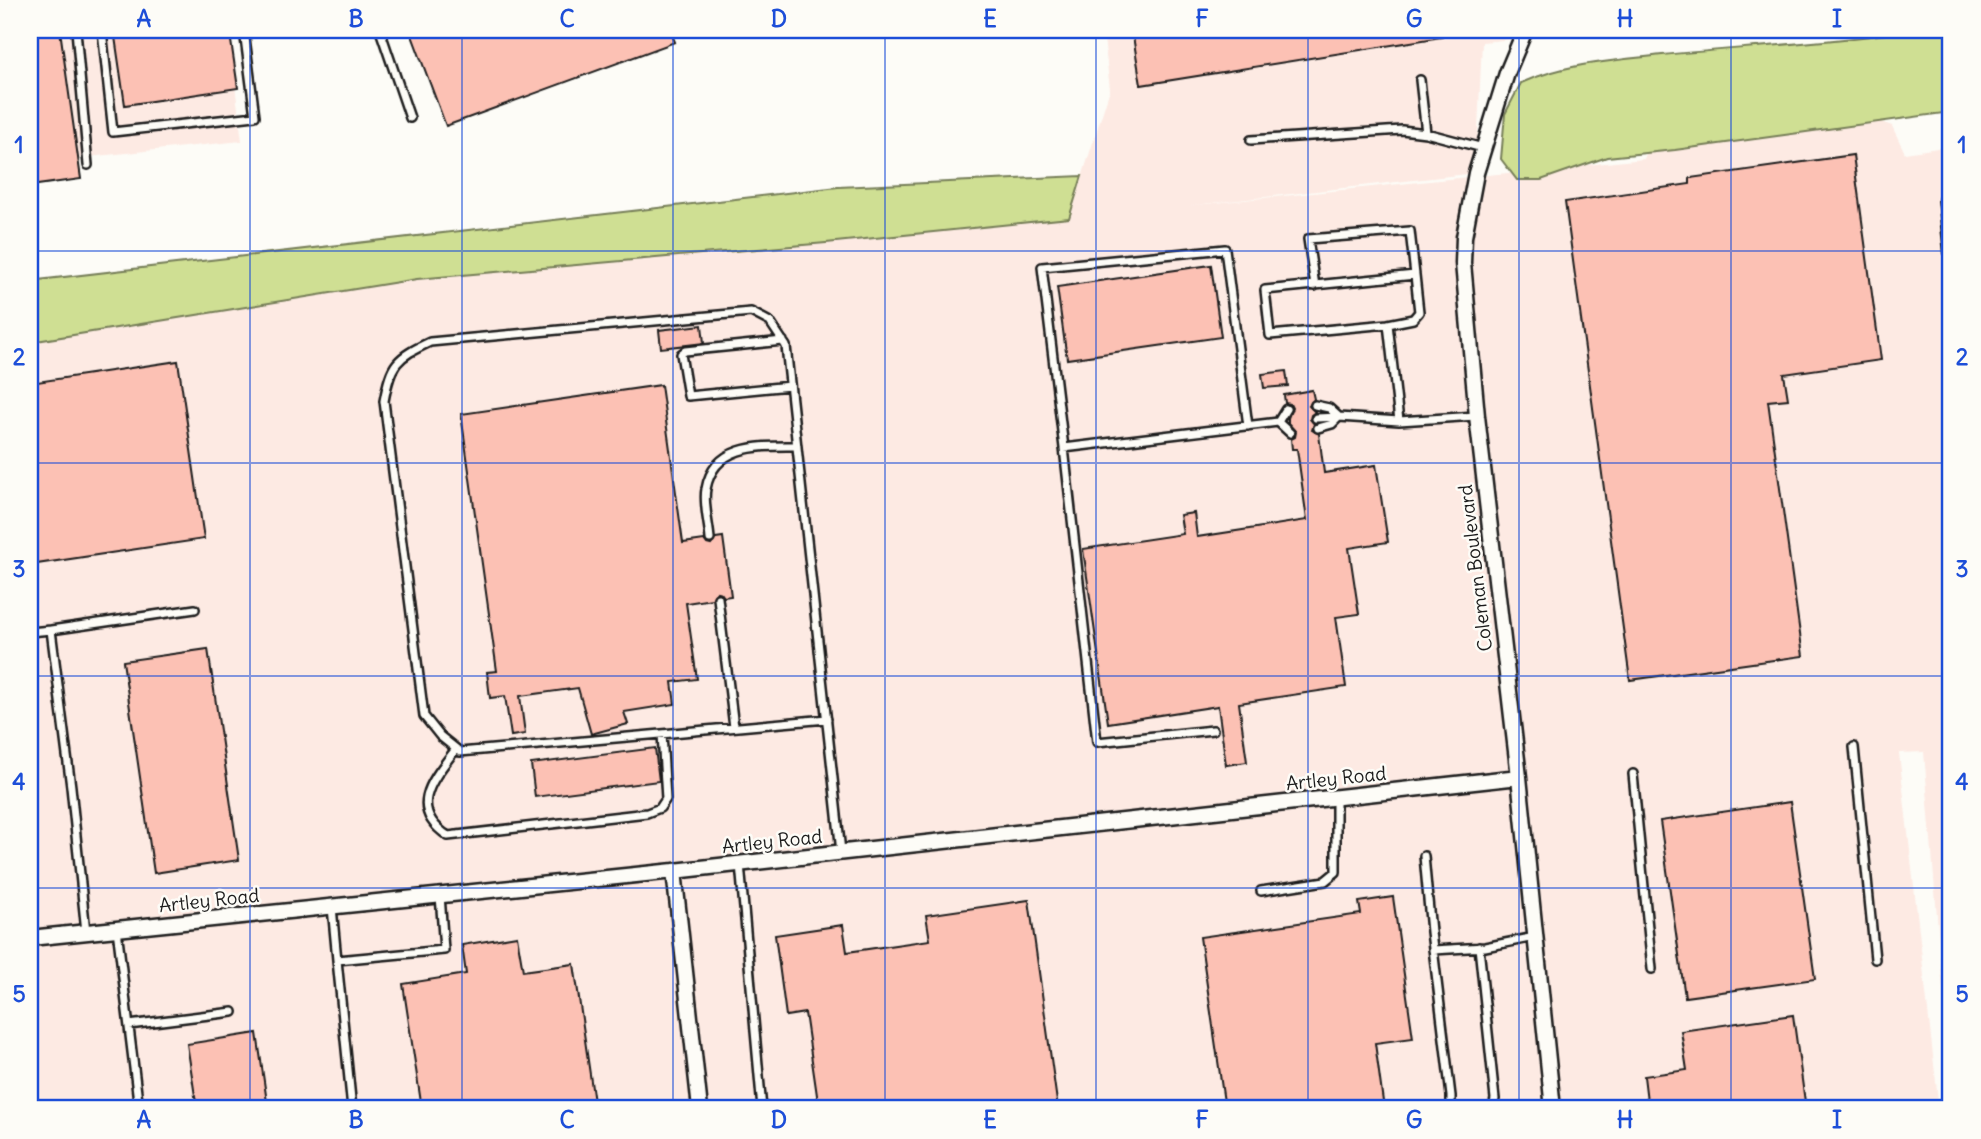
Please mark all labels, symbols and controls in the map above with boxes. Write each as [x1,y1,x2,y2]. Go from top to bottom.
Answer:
text: A [137,4,152,33]
text: B [348,4,364,33]
text: C [559,4,575,33]
text: D [771,4,787,33]
text: E [983,4,997,33]
text: F [1195,4,1209,33]
text: G [1406,4,1422,33]
text: H [1617,4,1633,33]
text: I [1832,4,1842,33]
text: 1 [14,130,24,159]
text: 1 [1957,130,1967,159]
text: 2 [13,342,26,371]
text: 2 [1956,342,1969,371]
street label: Coleman Boulevard [1453,483,1497,653]
text: 3 [12,554,26,583]
text: 3 [1955,554,1969,583]
street label: Artley Road [1285,761,1387,795]
text: 4 [12,767,26,796]
text: 4 [1955,767,1969,796]
street label: Artley Road [721,824,823,858]
street label: Artley Road [158,883,260,917]
text: 5 [12,979,26,1008]
text: 5 [1955,979,1969,1008]
text: A [137,1105,152,1134]
text: B [348,1105,364,1134]
text: C [559,1105,575,1134]
text: D [771,1105,787,1134]
text: E [983,1105,997,1134]
text: F [1195,1105,1209,1134]
text: G [1406,1105,1422,1134]
text: H [1617,1105,1633,1134]
text: I [1832,1105,1842,1134]

